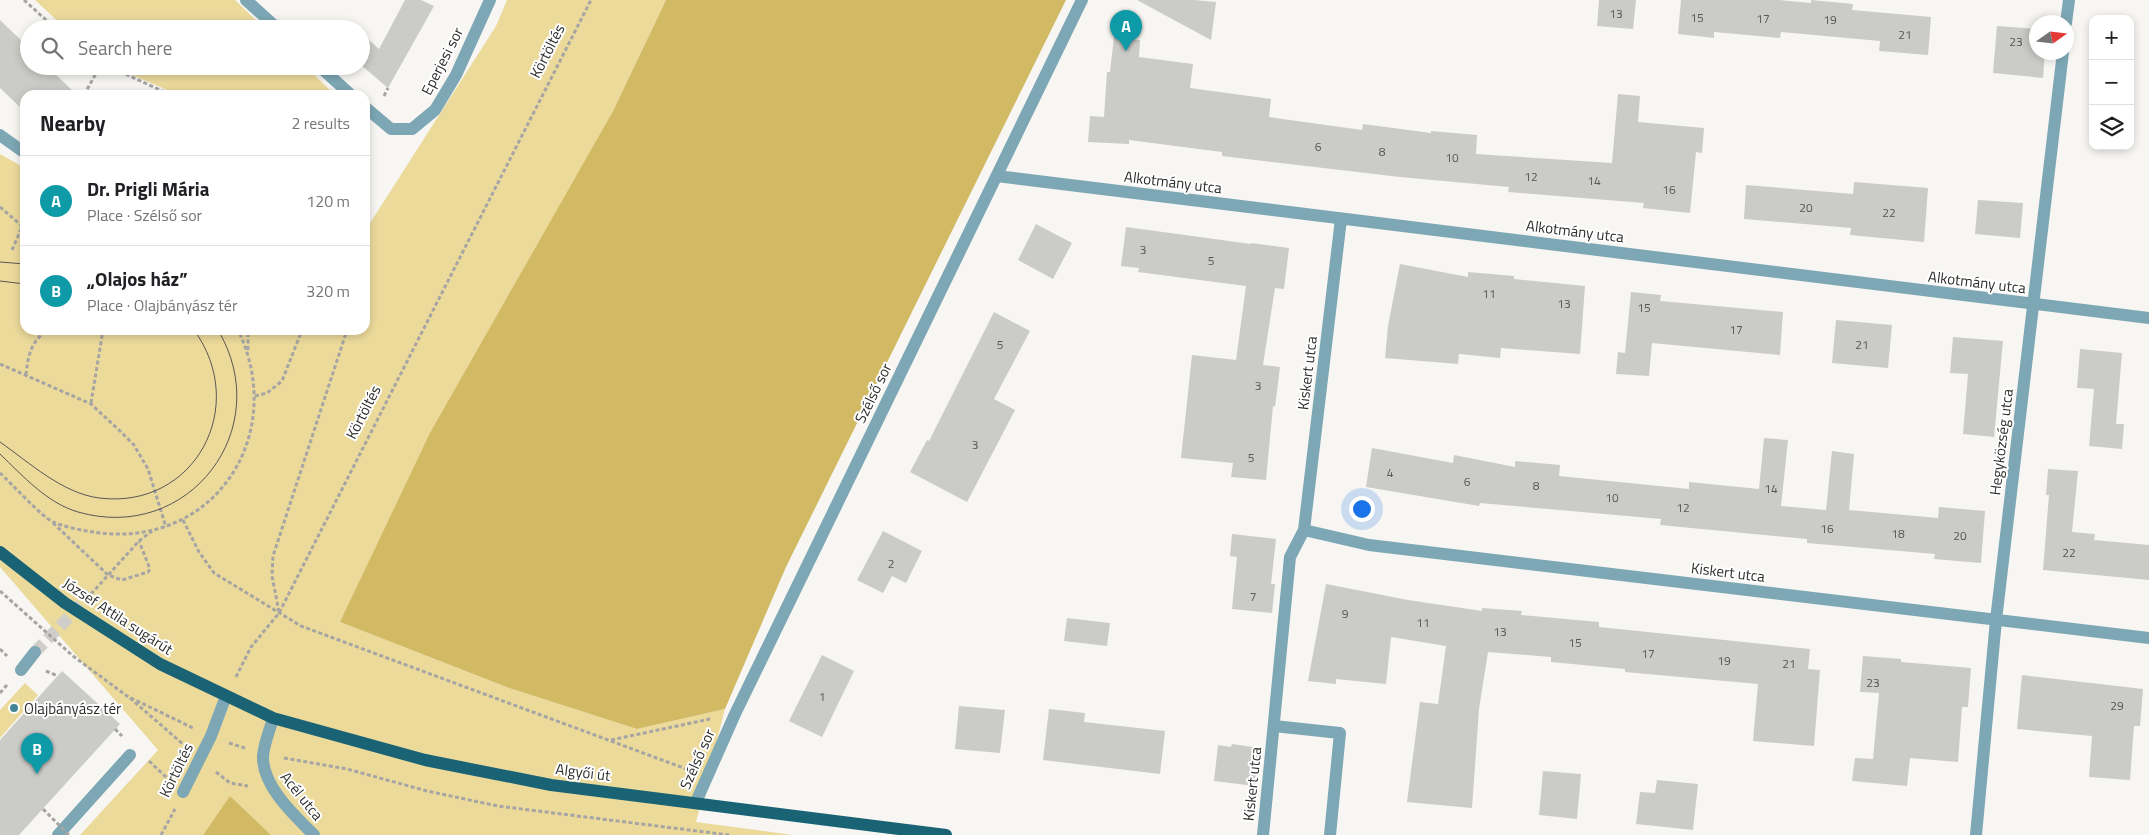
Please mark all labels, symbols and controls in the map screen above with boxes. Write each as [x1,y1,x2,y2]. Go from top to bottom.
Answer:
house number: 13 [1609,4,1623,23]
house number: 15 [1690,8,1704,27]
house number: 17 [1756,9,1770,28]
pin: A [1110,10,1142,51]
house number: 19 [1823,10,1837,29]
north arrow [2029,15,2074,60]
map controls [2089,15,2134,150]
button: + [2089,15,2134,60]
search box [20,20,370,75]
street label: Körtöltés [524,20,570,82]
street label: Eperjesi sor [415,23,469,99]
house number: 21 [1898,25,1912,44]
house number: 23 [2009,32,2023,51]
text: Search here [78,33,172,62]
icon: search [38,34,66,62]
button: − [2089,60,2134,105]
button: layers [2089,105,2134,150]
text: Nearby [40,107,105,139]
text: 2 results [291,111,350,135]
house number: 6 [1315,137,1322,156]
house number: 8 [1379,142,1386,161]
house number: 10 [1445,148,1459,167]
street label: Alkotmány utca [1123,165,1224,199]
house number: 12 [1524,167,1538,186]
house number: 14 [1587,171,1601,190]
text: Dr. Prigli Mária [87,174,209,203]
house number: 16 [1662,180,1676,199]
text: A [51,189,61,213]
text: 120 m [306,189,350,213]
house number: 20 [1799,198,1813,217]
text: Place · Szélső sor [87,203,202,227]
house number: 22 [1882,203,1896,222]
street label: Alkotmány utca [1525,214,1626,248]
house number: 3 [1140,240,1146,259]
house number: 5 [1208,251,1215,270]
text: „Olajos ház” [87,264,188,293]
street label: Alkotmány utca [1927,265,2028,299]
text: B [51,279,61,303]
text: 320 m [306,279,350,303]
house number: 11 [1482,284,1496,303]
text: Place · Olajbányász tér [87,293,237,317]
house number: 13 [1557,294,1571,313]
house number: 15 [1637,298,1651,317]
house number: 17 [1729,320,1743,339]
street label: Kiskert utca [1291,334,1323,411]
house number: 5 [997,335,1004,354]
house number: 21 [1855,335,1869,354]
street label: Szélső sor [849,359,897,427]
house number: 3 [1255,376,1261,395]
street label: Körtöltés [340,381,386,443]
street label: Hegyközség utca [1983,387,2019,497]
house number: 3 [972,435,978,454]
house number: 5 [1248,448,1255,467]
house number: 4 [1387,463,1394,482]
house number: 6 [1464,472,1471,491]
house number: 8 [1533,476,1540,495]
house number: 14 [1764,479,1778,498]
house number: 10 [1605,488,1619,507]
your location [1349,496,1375,522]
house number: 12 [1676,498,1690,517]
house number: 16 [1820,519,1834,538]
house number: 18 [1891,524,1905,543]
house number: 20 [1953,526,1967,545]
house number: 22 [2062,543,2076,562]
house number: 2 [888,554,894,573]
street label: Kiskert utca [1690,556,1767,588]
street label: József Attila sugárút [58,572,178,661]
house number: 7 [1250,587,1256,606]
house number: 9 [1342,604,1349,623]
house number: 11 [1416,613,1430,632]
house number: 13 [1493,622,1507,641]
house number: 15 [1568,633,1582,652]
house number: 17 [1641,644,1655,663]
house number: 19 [1717,651,1731,670]
house number: 21 [1782,654,1796,673]
house number: 23 [1866,673,1880,692]
house number: 1 [819,687,825,706]
house number: 29 [2110,696,2124,715]
place label: Olajbányász tér [24,697,121,720]
marker: Olajbányász tér [8,702,20,714]
street label: Szélső sor [673,725,721,793]
pin: B [21,733,53,774]
street label: Körtöltés [153,739,199,801]
street label: Kiskert utca [1237,745,1267,822]
street label: Algyői út [554,757,612,787]
street label: Acél utca [275,767,329,826]

